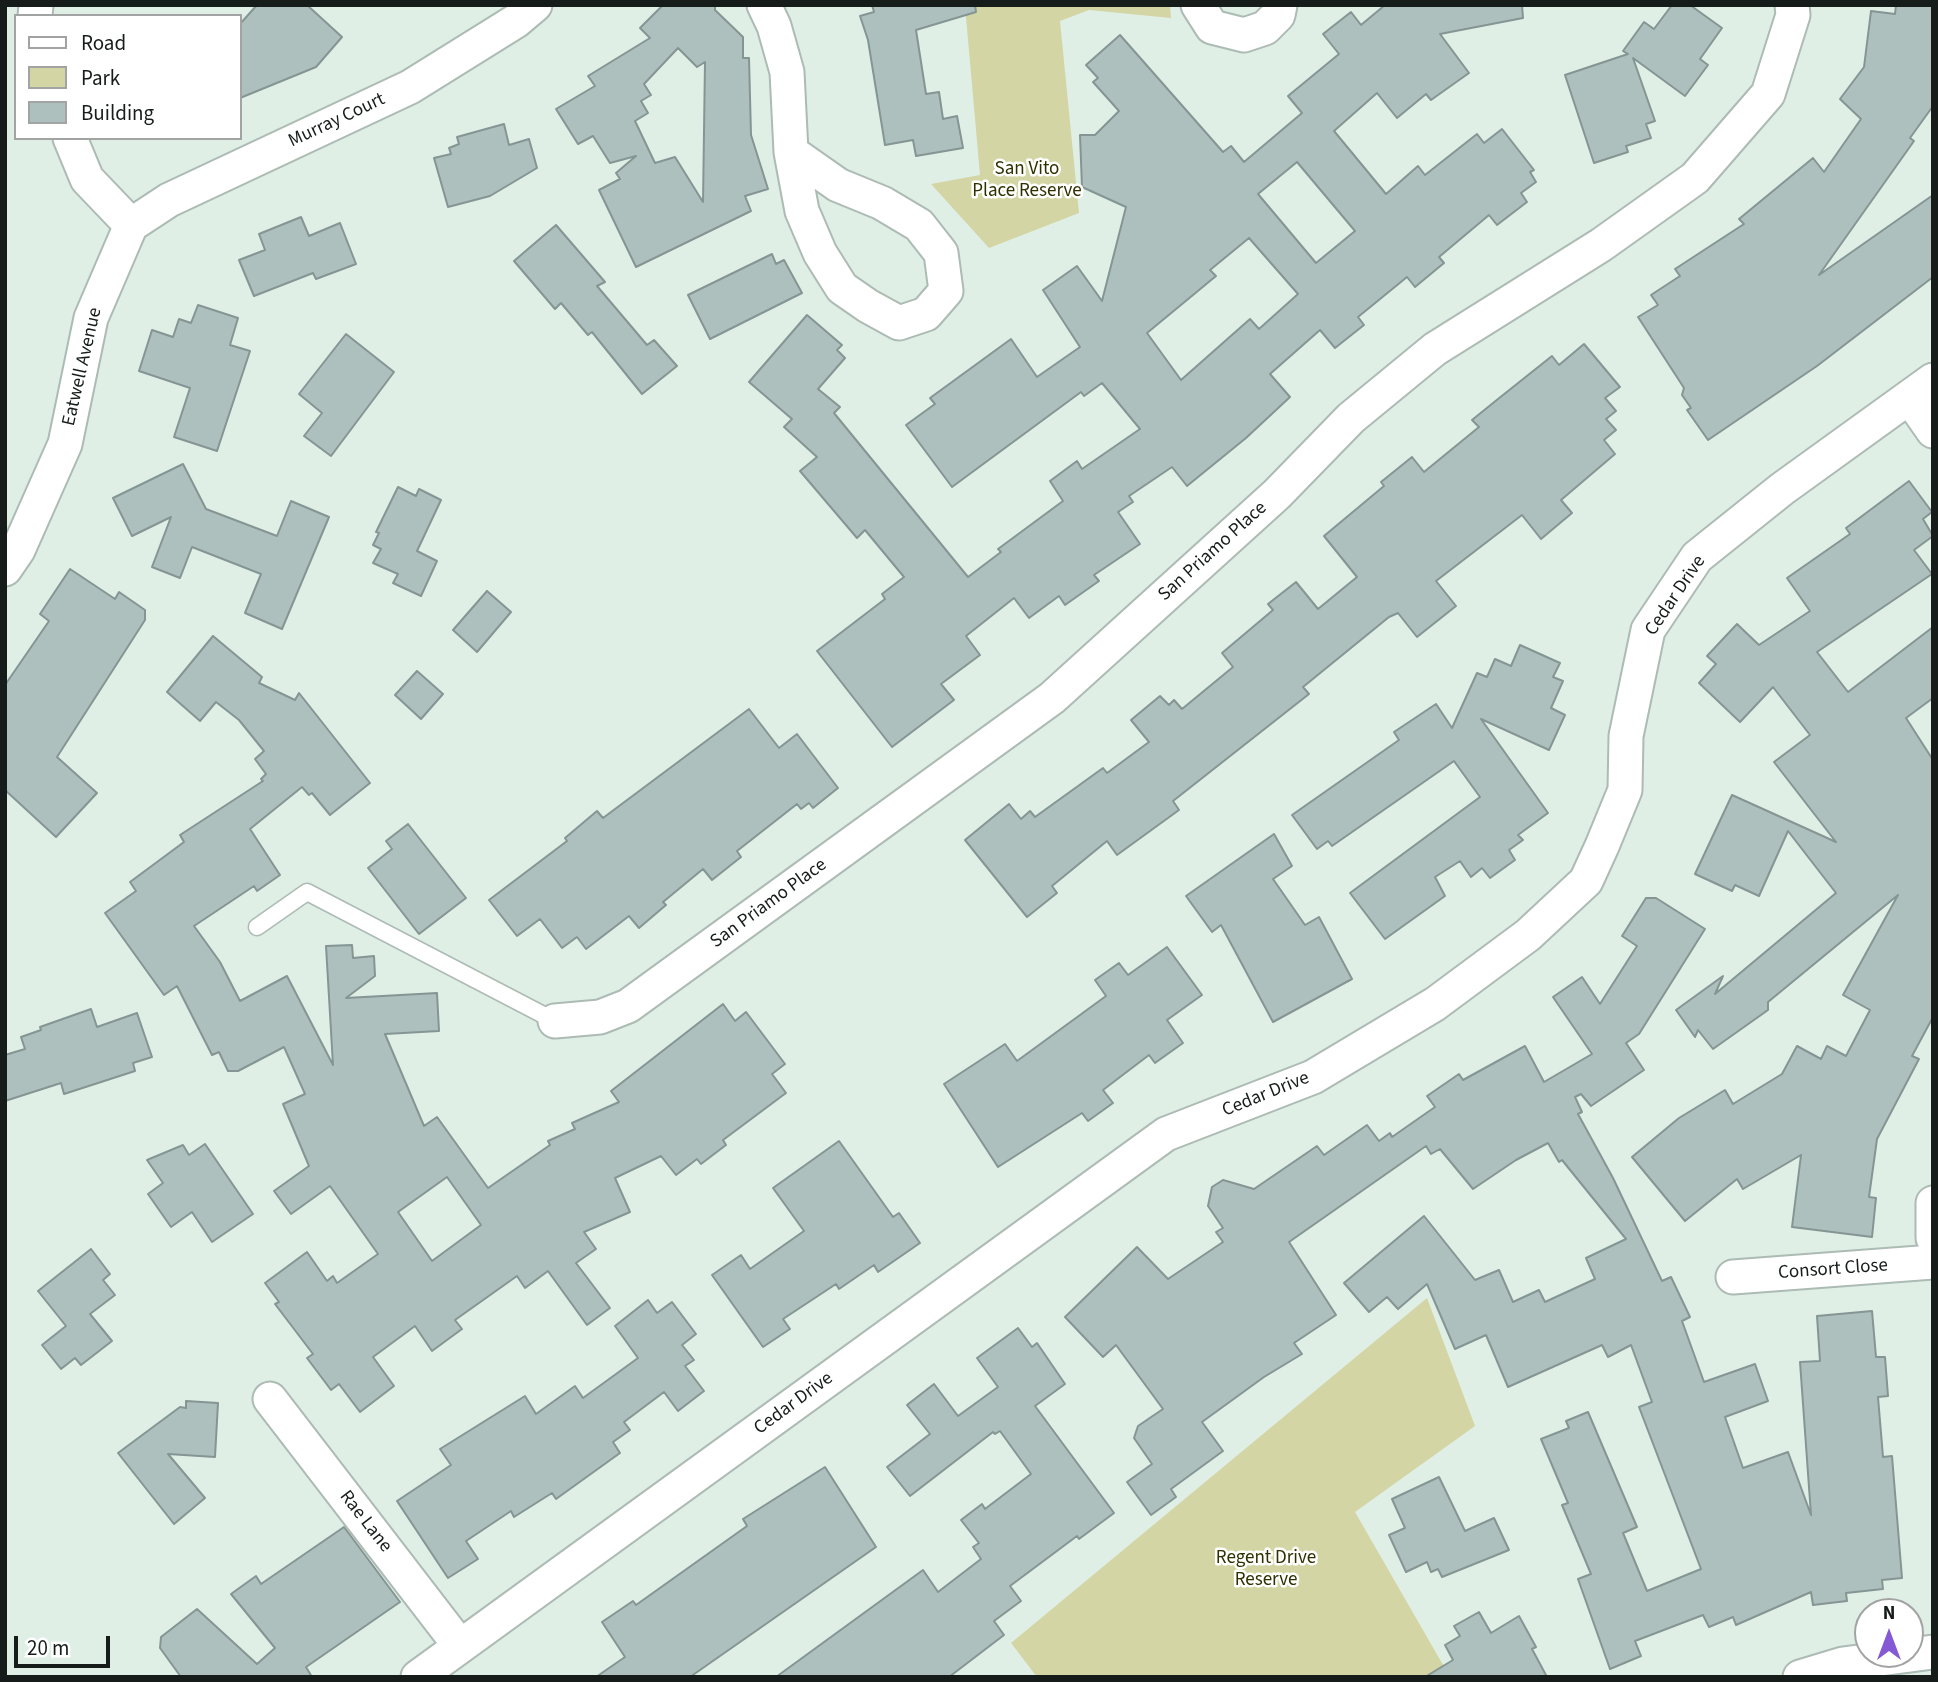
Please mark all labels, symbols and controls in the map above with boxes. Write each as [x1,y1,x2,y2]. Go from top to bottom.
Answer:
legend [14,14,242,140]
text: Road [81,28,126,58]
text: Park [81,63,120,93]
street label: Murray Court [285,89,389,153]
text: Building [81,98,154,128]
park label: San Vito Place Reserve [972,159,1082,203]
street label: Eatwell Avenue [58,306,108,428]
street label: San Priamo Place [1154,497,1272,607]
street label: Cedar Drive [1641,552,1711,640]
street label: San Priamo Place [706,854,832,954]
street label: Cedar Drive [1219,1067,1313,1123]
street label: Consort Close [1777,1255,1889,1285]
street label: Cedar Drive [750,1368,838,1440]
street label: Rae Lane [334,1487,396,1557]
park label: Regent Drive Reserve [1216,1548,1316,1592]
north arrow [1854,1598,1924,1668]
text: N [1883,1600,1895,1627]
scale bar [18,1622,114,1666]
text: 20 m [27,1633,69,1663]

